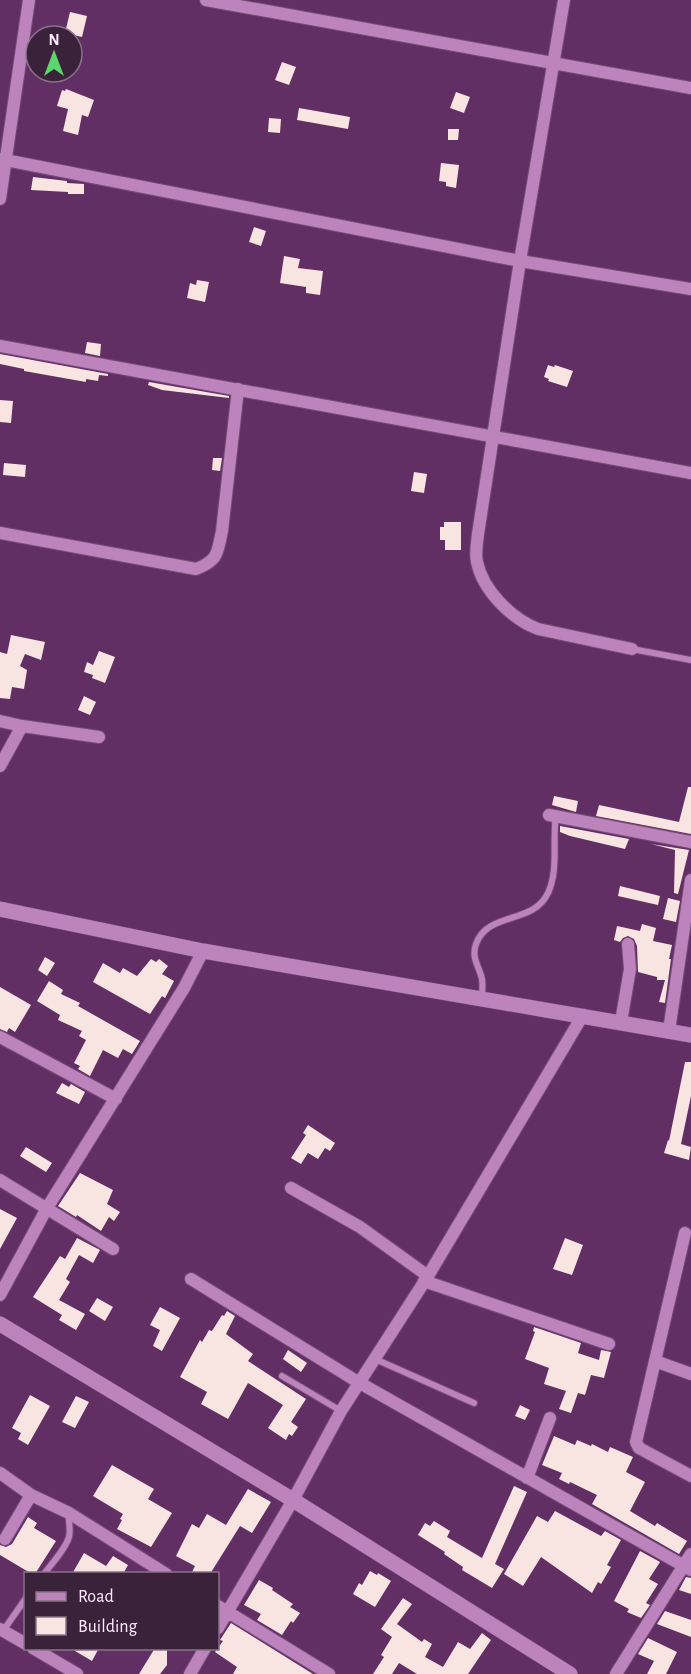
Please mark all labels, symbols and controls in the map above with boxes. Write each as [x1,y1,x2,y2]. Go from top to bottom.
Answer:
north arrow [24,24,84,84]
text: N [48,32,60,48]
legend [24,1572,219,1650]
text: Road [78,1588,114,1606]
text: Building [78,1618,138,1636]

